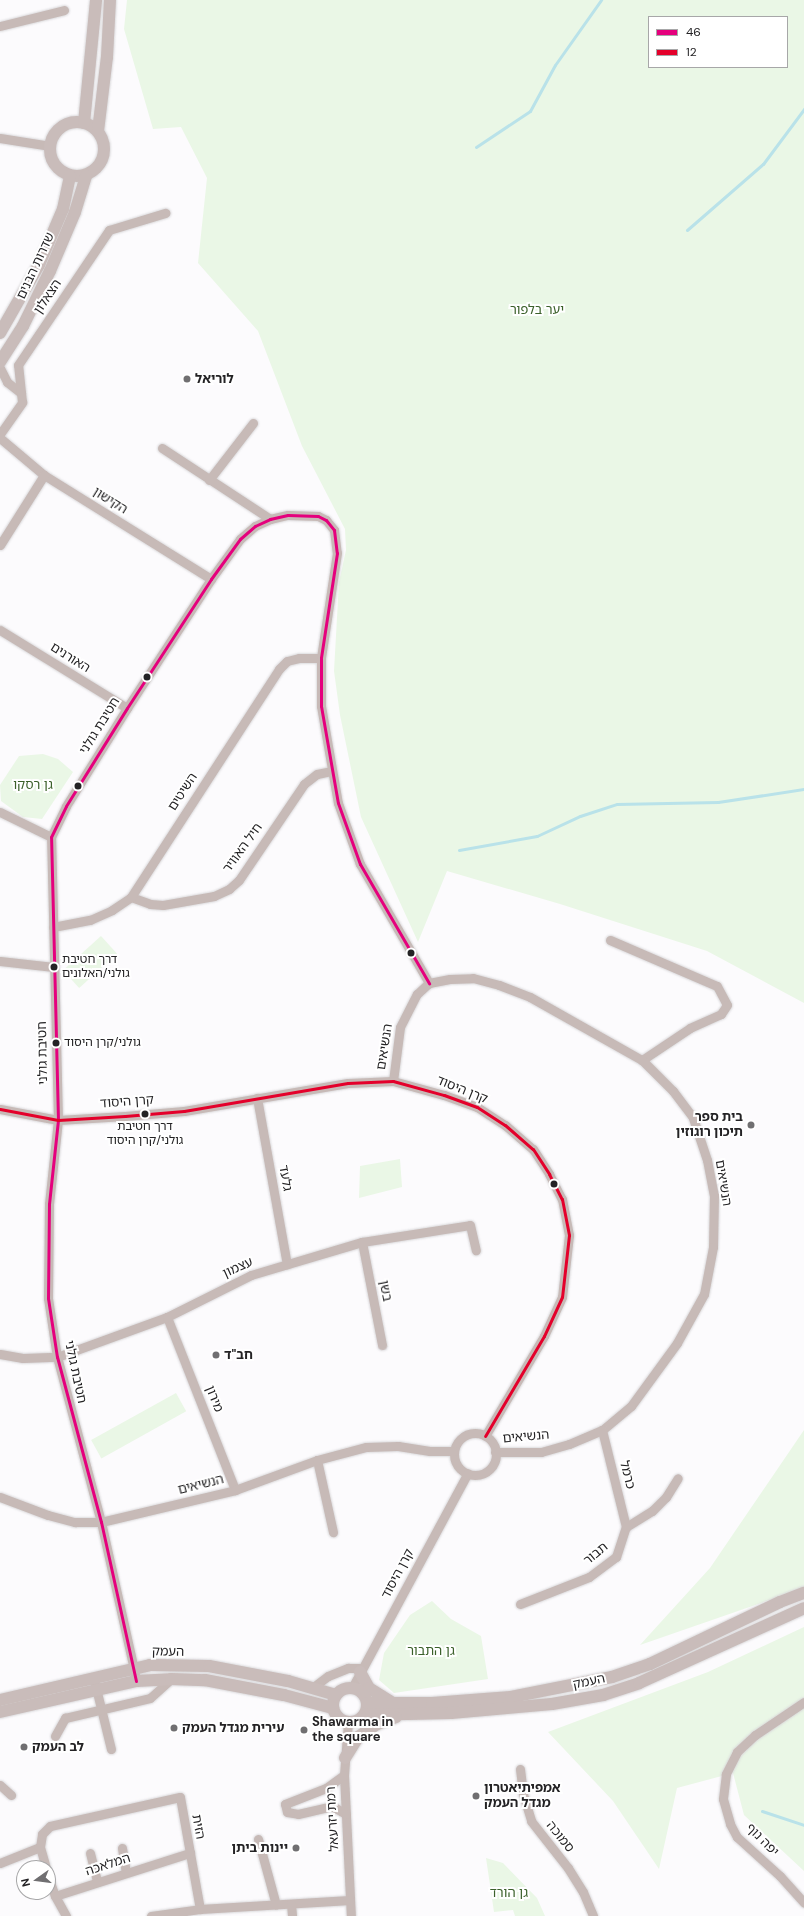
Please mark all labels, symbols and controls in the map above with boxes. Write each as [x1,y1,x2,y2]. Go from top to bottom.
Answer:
legend [648,16,788,68]
text: 46 [686,24,701,40]
text: 12 [686,44,697,60]
street label: שדרות הבנים [14,230,58,302]
street label: הצאלון [31,277,65,317]
park label: יער בלפור [510,302,564,318]
place label: לוריאל [195,371,234,387]
marker: לוריאל [182,374,192,384]
street label: הקישון [90,484,130,518]
street label: האורנים [47,640,93,676]
unlabelled marker [142,672,152,682]
street label: חטיבת גולני [76,695,124,757]
street label: השיטים [165,770,201,814]
park label: גן רסקו [13,777,53,793]
unlabelled marker [73,781,83,791]
street label: חיל האוויר [220,820,266,876]
unlabelled marker [406,948,416,958]
place label: דרך חטיבת גולני/האלונים [62,953,130,981]
marker: דרך חטיבת גולני/האלונים [49,962,59,972]
street label: חטיבת גולני [35,1021,51,1085]
street label: הנשיאים [374,1023,396,1071]
place label: גולני/קרן היסוד [64,1036,141,1050]
marker: גולני/קרן היסוד [51,1038,61,1048]
street label: קרן היסוד [434,1073,490,1107]
street label: קרן היסוד [100,1092,154,1112]
marker: דרך חטיבת גולני/קרן היסוד [140,1109,150,1119]
place label: בית ספר תיכון רוגוזין [676,1110,743,1141]
place label: דרך חטיבת גולני/קרן היסוד [107,1120,183,1148]
marker: בית ספר תיכון רוגוזין [746,1120,756,1130]
street label: הנשיאים [712,1159,734,1207]
street label: גלעד [275,1164,295,1192]
unlabelled marker [549,1179,559,1189]
street label: עצמון [220,1254,256,1282]
street label: בשן [375,1279,395,1303]
street label: חטיבת גולני [61,1339,89,1405]
place label: חב"ד [224,1347,253,1363]
marker: חב"ד [211,1350,221,1360]
street label: מירון [202,1383,226,1415]
street label: הנשיאים [502,1427,550,1447]
street label: כרמל [616,1459,638,1491]
street label: הנשיאים [176,1472,226,1498]
street label: תבור [581,1539,611,1569]
street label: קרן היסוד [378,1547,418,1601]
park label: גן התבור [407,1643,455,1659]
street label: העמק [152,1644,184,1660]
street label: העמק [571,1671,607,1693]
place label: Shawarma in the square [312,1715,393,1746]
place label: עירית מגדל העמק [182,1720,284,1736]
marker: עירית מגדל העמק [169,1723,179,1733]
marker: Shawarma in the square [299,1725,309,1735]
place label: לב העמק [32,1739,84,1755]
marker: לב העמק [19,1742,29,1752]
place label: אמפיתיאטרון מגדל העמק [484,1781,561,1812]
street label: רמת יזרעאל [324,1786,342,1852]
marker: אמפיתיאטרון מגדל העמק [471,1791,481,1801]
street label: הזית [188,1813,208,1841]
street label: סמוכה [543,1818,577,1856]
street label: יפה נוף [742,1820,782,1860]
place label: יינות ביתן [232,1840,288,1856]
marker: יינות ביתן [291,1843,301,1853]
street label: המלאכה [83,1850,133,1880]
north arrow [16,1860,56,1900]
text: N [18,1877,33,1888]
park label: גן הורד [490,1885,528,1901]

